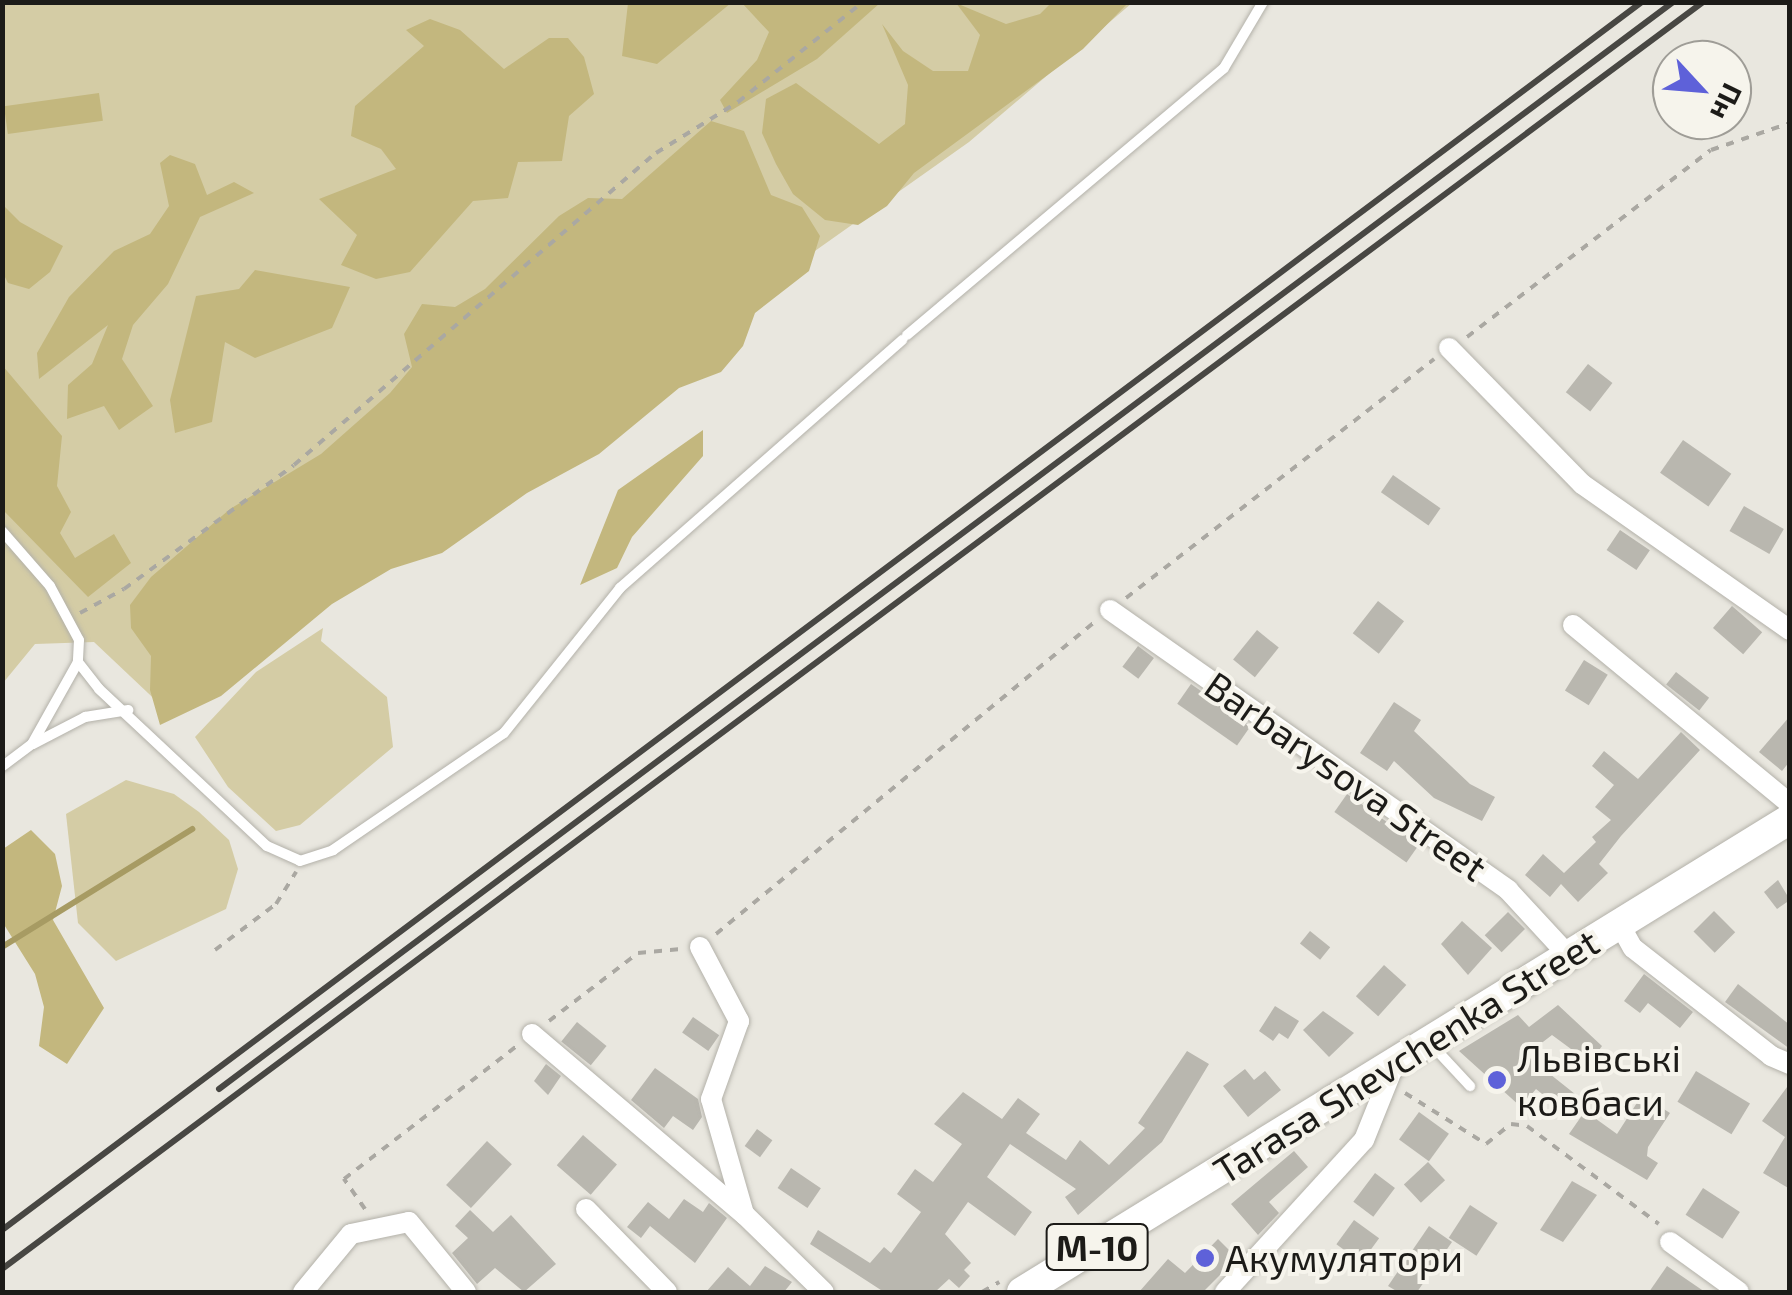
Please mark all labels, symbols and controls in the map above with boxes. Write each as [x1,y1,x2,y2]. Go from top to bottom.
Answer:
north arrow [1652,40,1752,140]
text: Пн [1704,78,1750,126]
street label: Barbarysova Street [1197,662,1495,890]
street label: Tarasa Shevchenka Street [1205,919,1607,1193]
place label: Львівські ковбаси [1517,1035,1681,1124]
marker: Львівські ковбаси [1486,1069,1508,1091]
road number: М-10 [1044,1217,1150,1277]
place label: Акумулятори [1225,1235,1463,1281]
marker: Акумулятори [1194,1247,1216,1269]

